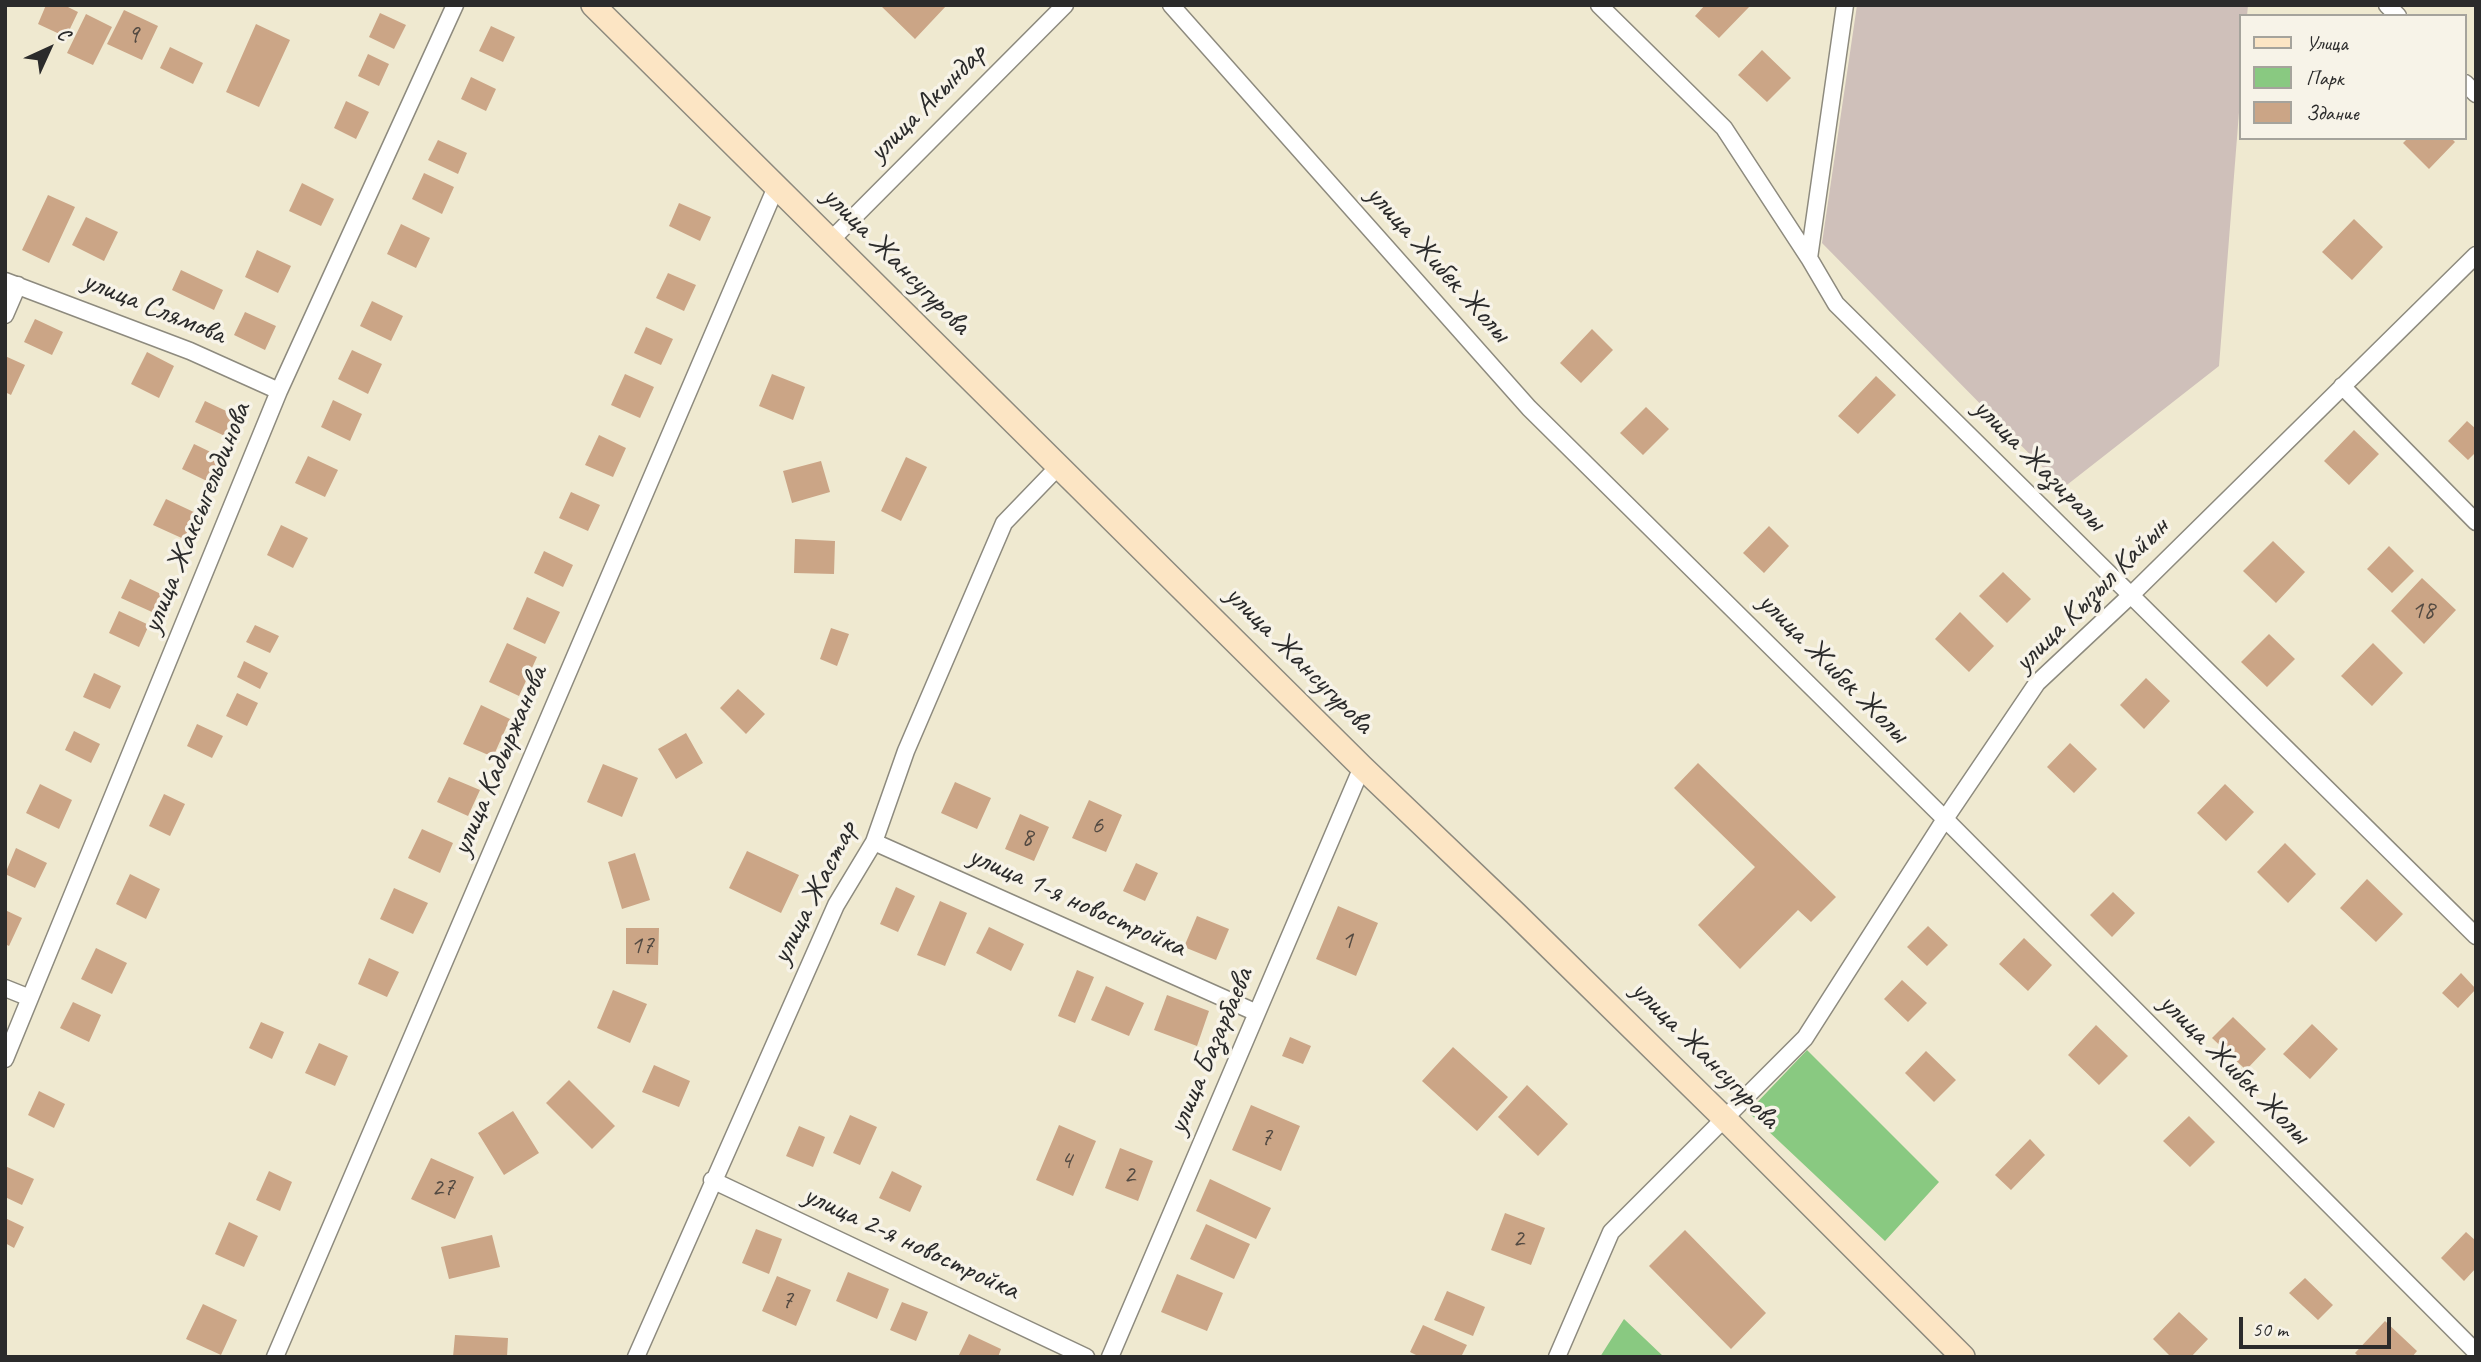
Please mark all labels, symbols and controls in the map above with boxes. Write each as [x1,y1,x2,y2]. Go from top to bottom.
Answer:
north arrow [14,14,84,84]
legend [2240,14,2467,140]
house number: 9 [127,19,139,51]
text: С [52,22,76,46]
text: Улица [2306,30,2348,56]
street label: улица Акындар [861,36,995,170]
text: Парк [2306,65,2343,91]
text: Здание [2306,100,2359,126]
street label: улица Жибек Жолы [1358,178,1518,350]
street label: улица Жансугурова [814,179,978,343]
street label: улица Слямова [77,263,231,353]
street label: улица Жазиралы [1965,391,2113,539]
street label: улица Жаксыгельдинова [134,398,260,638]
street label: улица Кызыл Кайын [2007,510,2177,680]
street label: улица Жансугурова [1217,578,1381,742]
street label: улица Жибек Жолы [1750,585,1916,751]
house number: 18 [2411,595,2435,627]
street label: улица Кадыржанова [444,661,556,861]
house number: 6 [1091,810,1103,842]
street label: улица Жастар [764,816,866,970]
house number: 8 [1021,822,1033,854]
street label: улица 1-я новостройка [963,838,1191,966]
house number: 1 [1341,925,1353,957]
house number: 17 [630,930,654,962]
street label: улица Базарбаева [1160,963,1262,1139]
street label: улица Жансугурова [1623,973,1787,1137]
street label: улица Жибек Жолы [2151,986,2317,1152]
house number: 7 [1260,1122,1272,1154]
house number: 4 [1060,1145,1072,1177]
house number: 2 [1123,1159,1135,1191]
house number: 27 [431,1172,455,1204]
street label: улица 2-я новостройка [798,1177,1024,1309]
house number: 2 [1512,1223,1524,1255]
house number: 7 [781,1285,793,1317]
scale bar [2243,1302,2395,1346]
text: 50 m [2252,1316,2288,1342]

